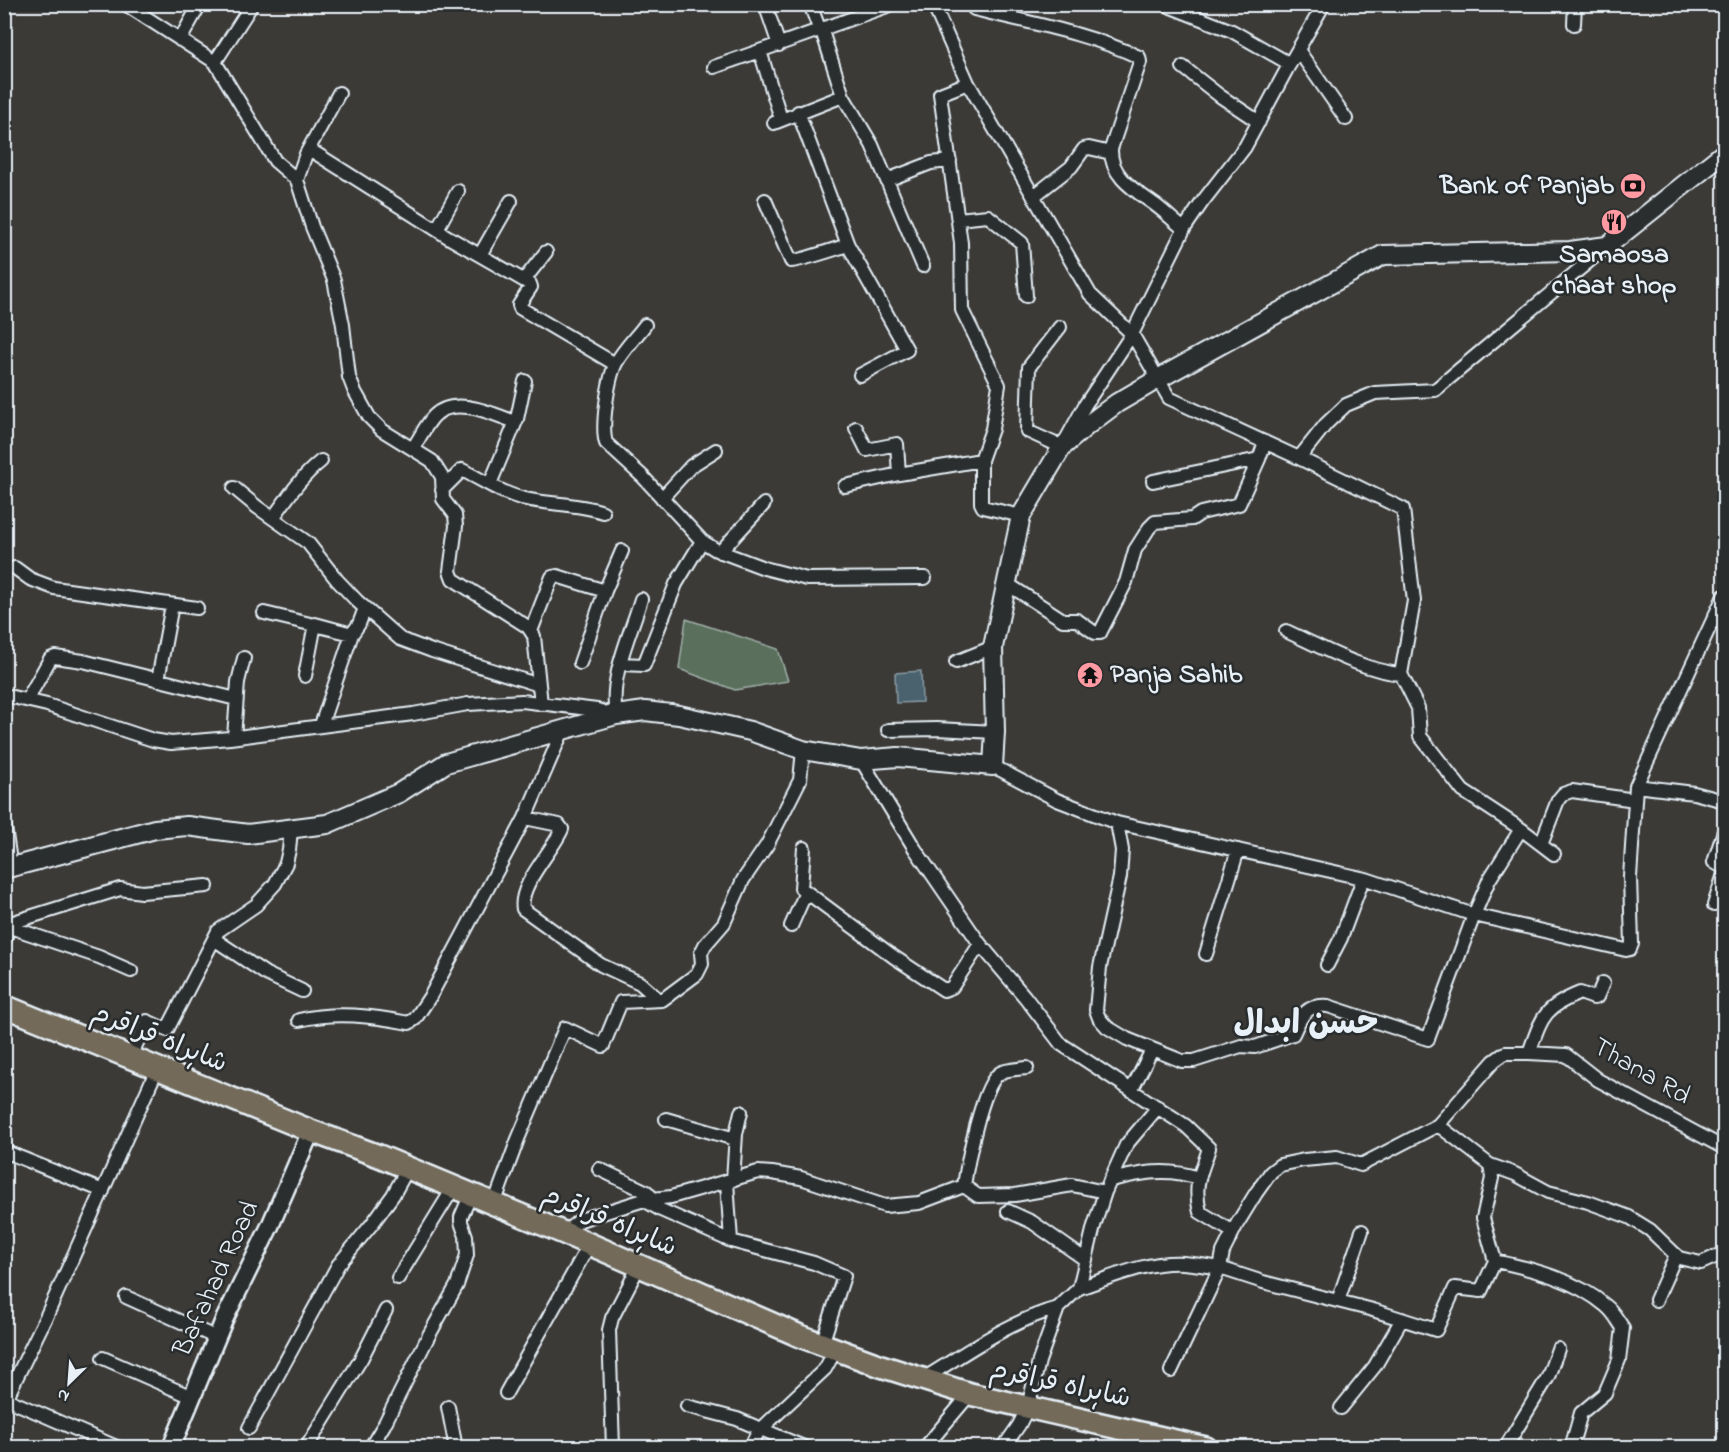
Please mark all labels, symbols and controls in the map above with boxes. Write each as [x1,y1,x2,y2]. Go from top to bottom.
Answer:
place label: Bank of Panjab [1438,167,1615,206]
bank icon: Bank of Panjab [1618,171,1648,201]
restaurant icon: Samaosa chaat shop [1599,207,1629,237]
place label: Samaosa chaat shop [1551,236,1677,306]
place label: Panja Sahib [1110,656,1243,695]
temple icon: Panja Sahib [1075,660,1105,690]
street label: شاہراہ قراقرم [85,994,233,1084]
district label: حسن ابدال [1234,1001,1378,1049]
street label: Thana Rd [1585,1028,1697,1116]
street label: شاہراہ قراقرم [535,1176,683,1268]
street label: Bafahad Road [163,1195,270,1364]
street label: شاہراہ قراقرم [986,1351,1134,1419]
north arrow [39,1353,99,1413]
text: N [53,1382,73,1408]

